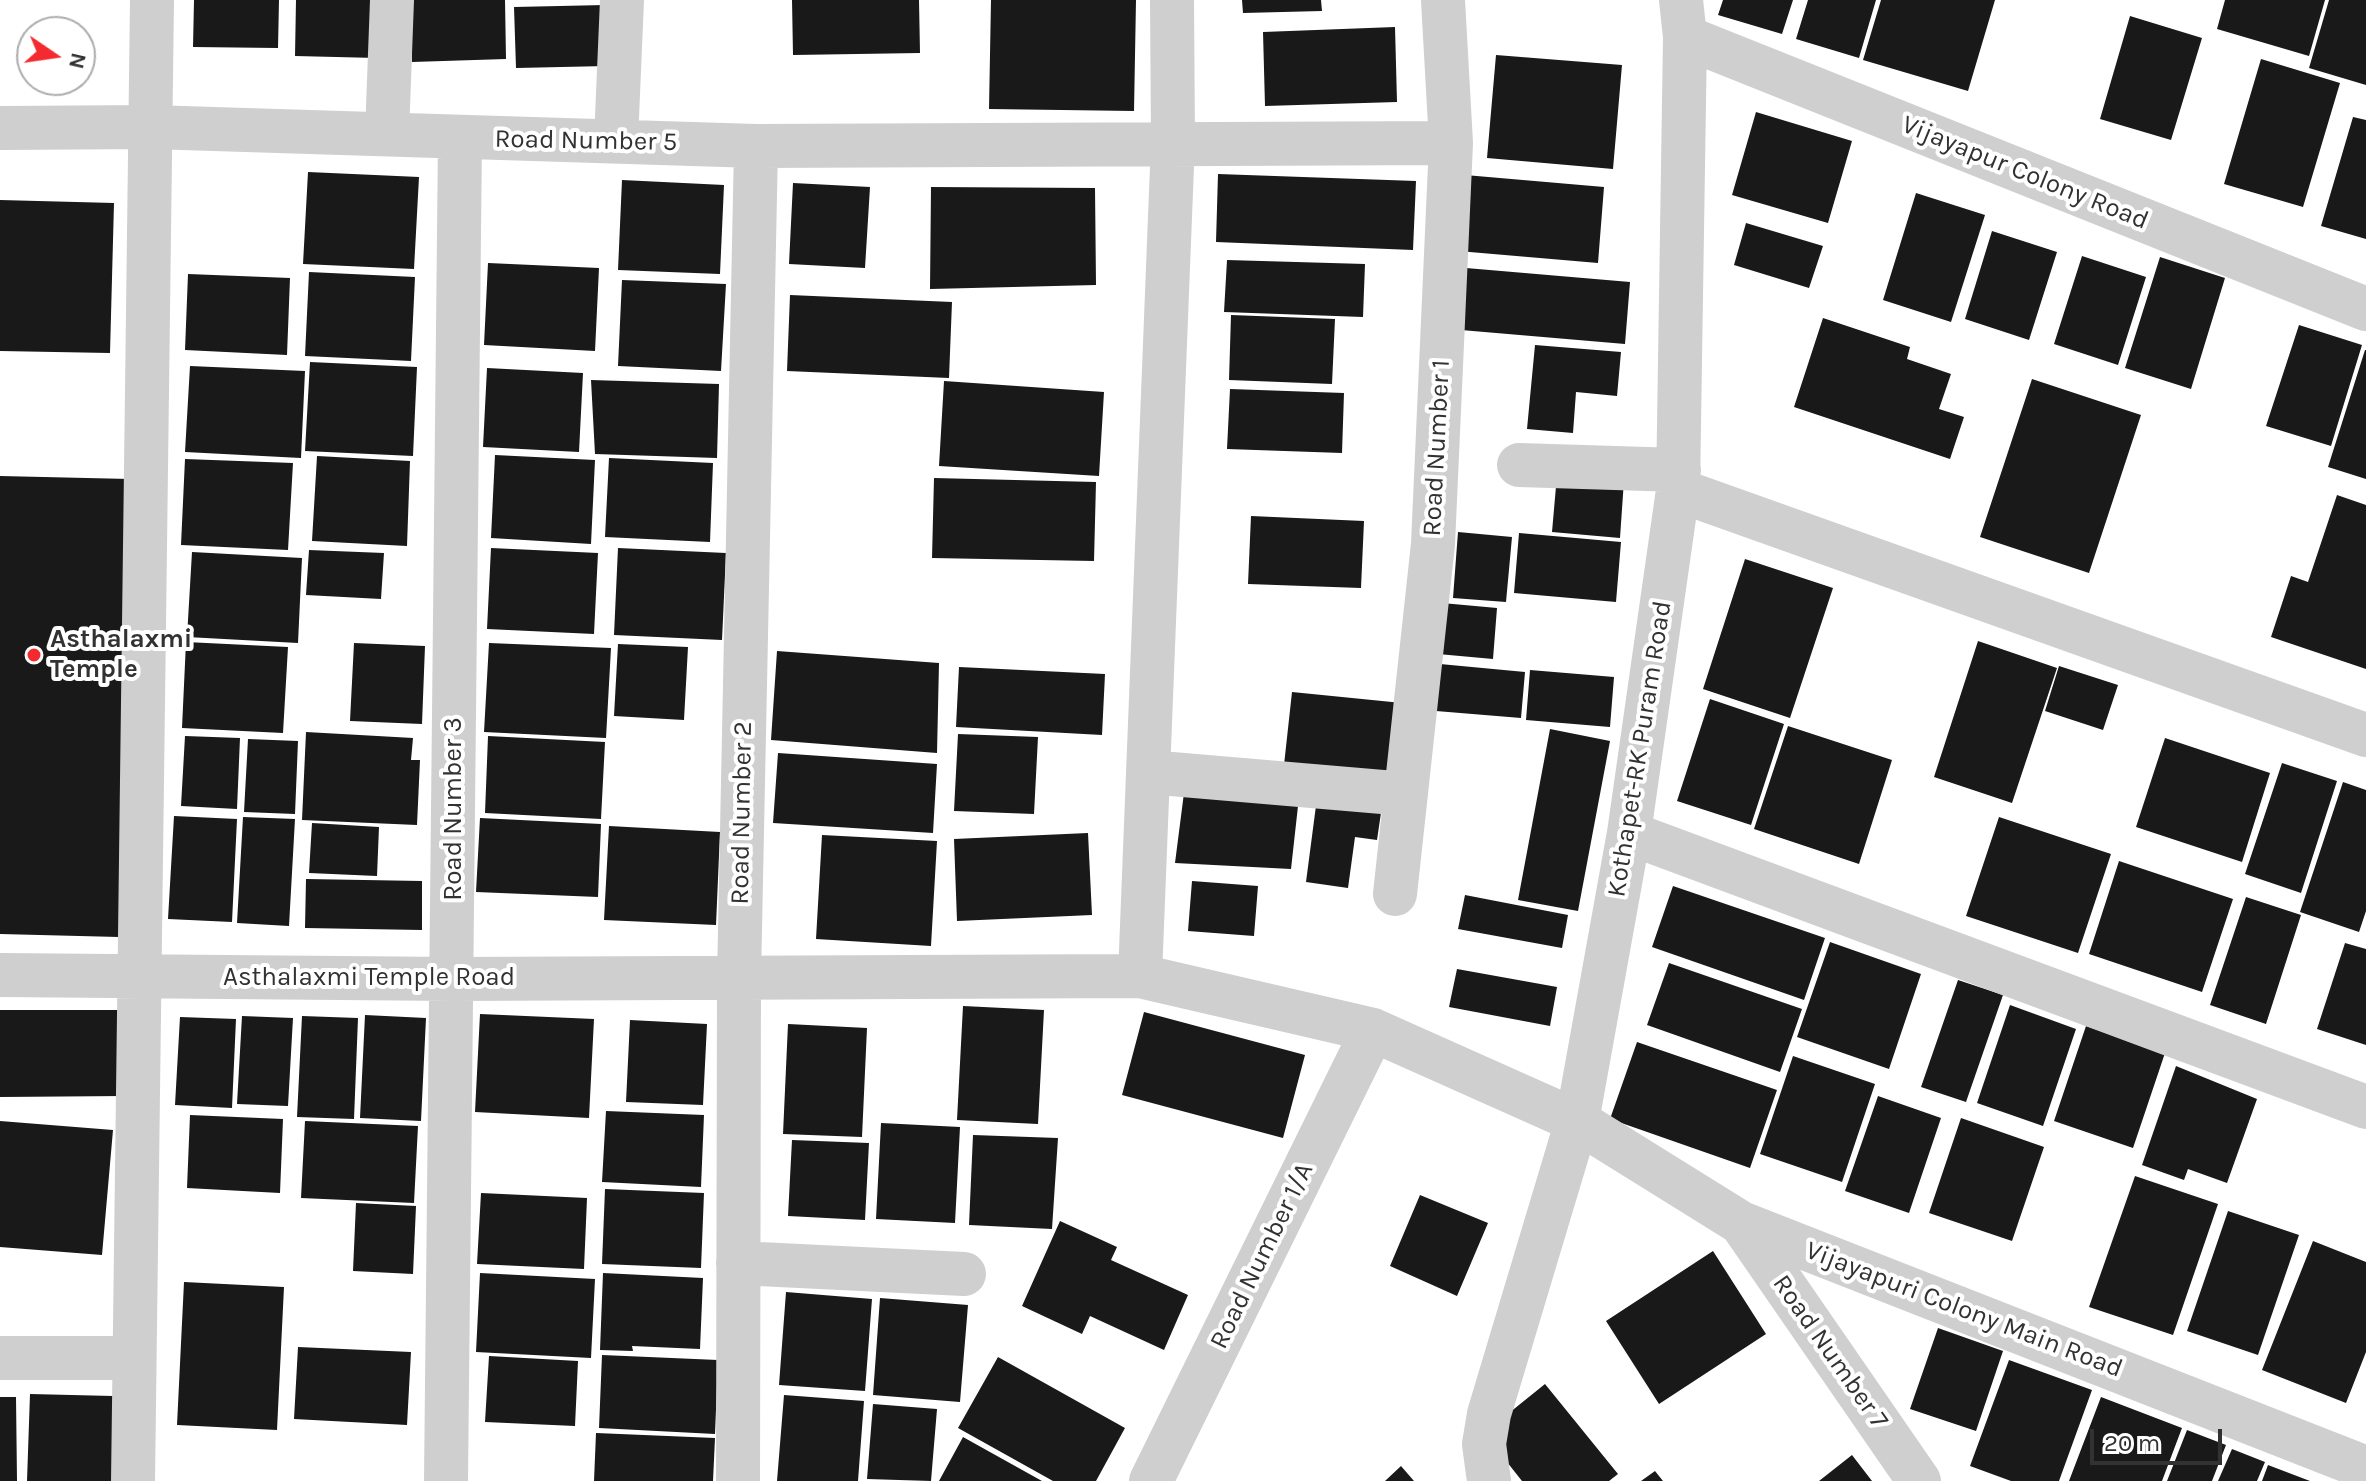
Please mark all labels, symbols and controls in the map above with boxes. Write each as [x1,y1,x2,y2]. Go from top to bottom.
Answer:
north arrow [16,16,96,96]
text: N [63,50,92,72]
street label: Vijayapur Colony Road [1897,109,2153,237]
street label: Road Number 5 [494,124,678,158]
street label: Road Number 1 [1417,359,1457,537]
street label: Kothapet-RK Puram Road [1601,599,1679,899]
place label: Asthalaxmi Temple [50,624,192,686]
marker: Asthalaxmi Temple [25,646,43,664]
street label: Road Number 3 [438,717,470,901]
street label: Road Number 2 [725,721,759,905]
street label: Asthalaxmi Temple Road [223,962,515,994]
street label: Road Number 1/A [1203,1158,1321,1354]
street label: Vijayapuri Colony Main Road [1801,1235,2127,1385]
street label: Road Number 7 [1765,1269,1895,1435]
scale bar [2094,1413,2226,1463]
text: 20 m [2104,1429,2160,1457]

